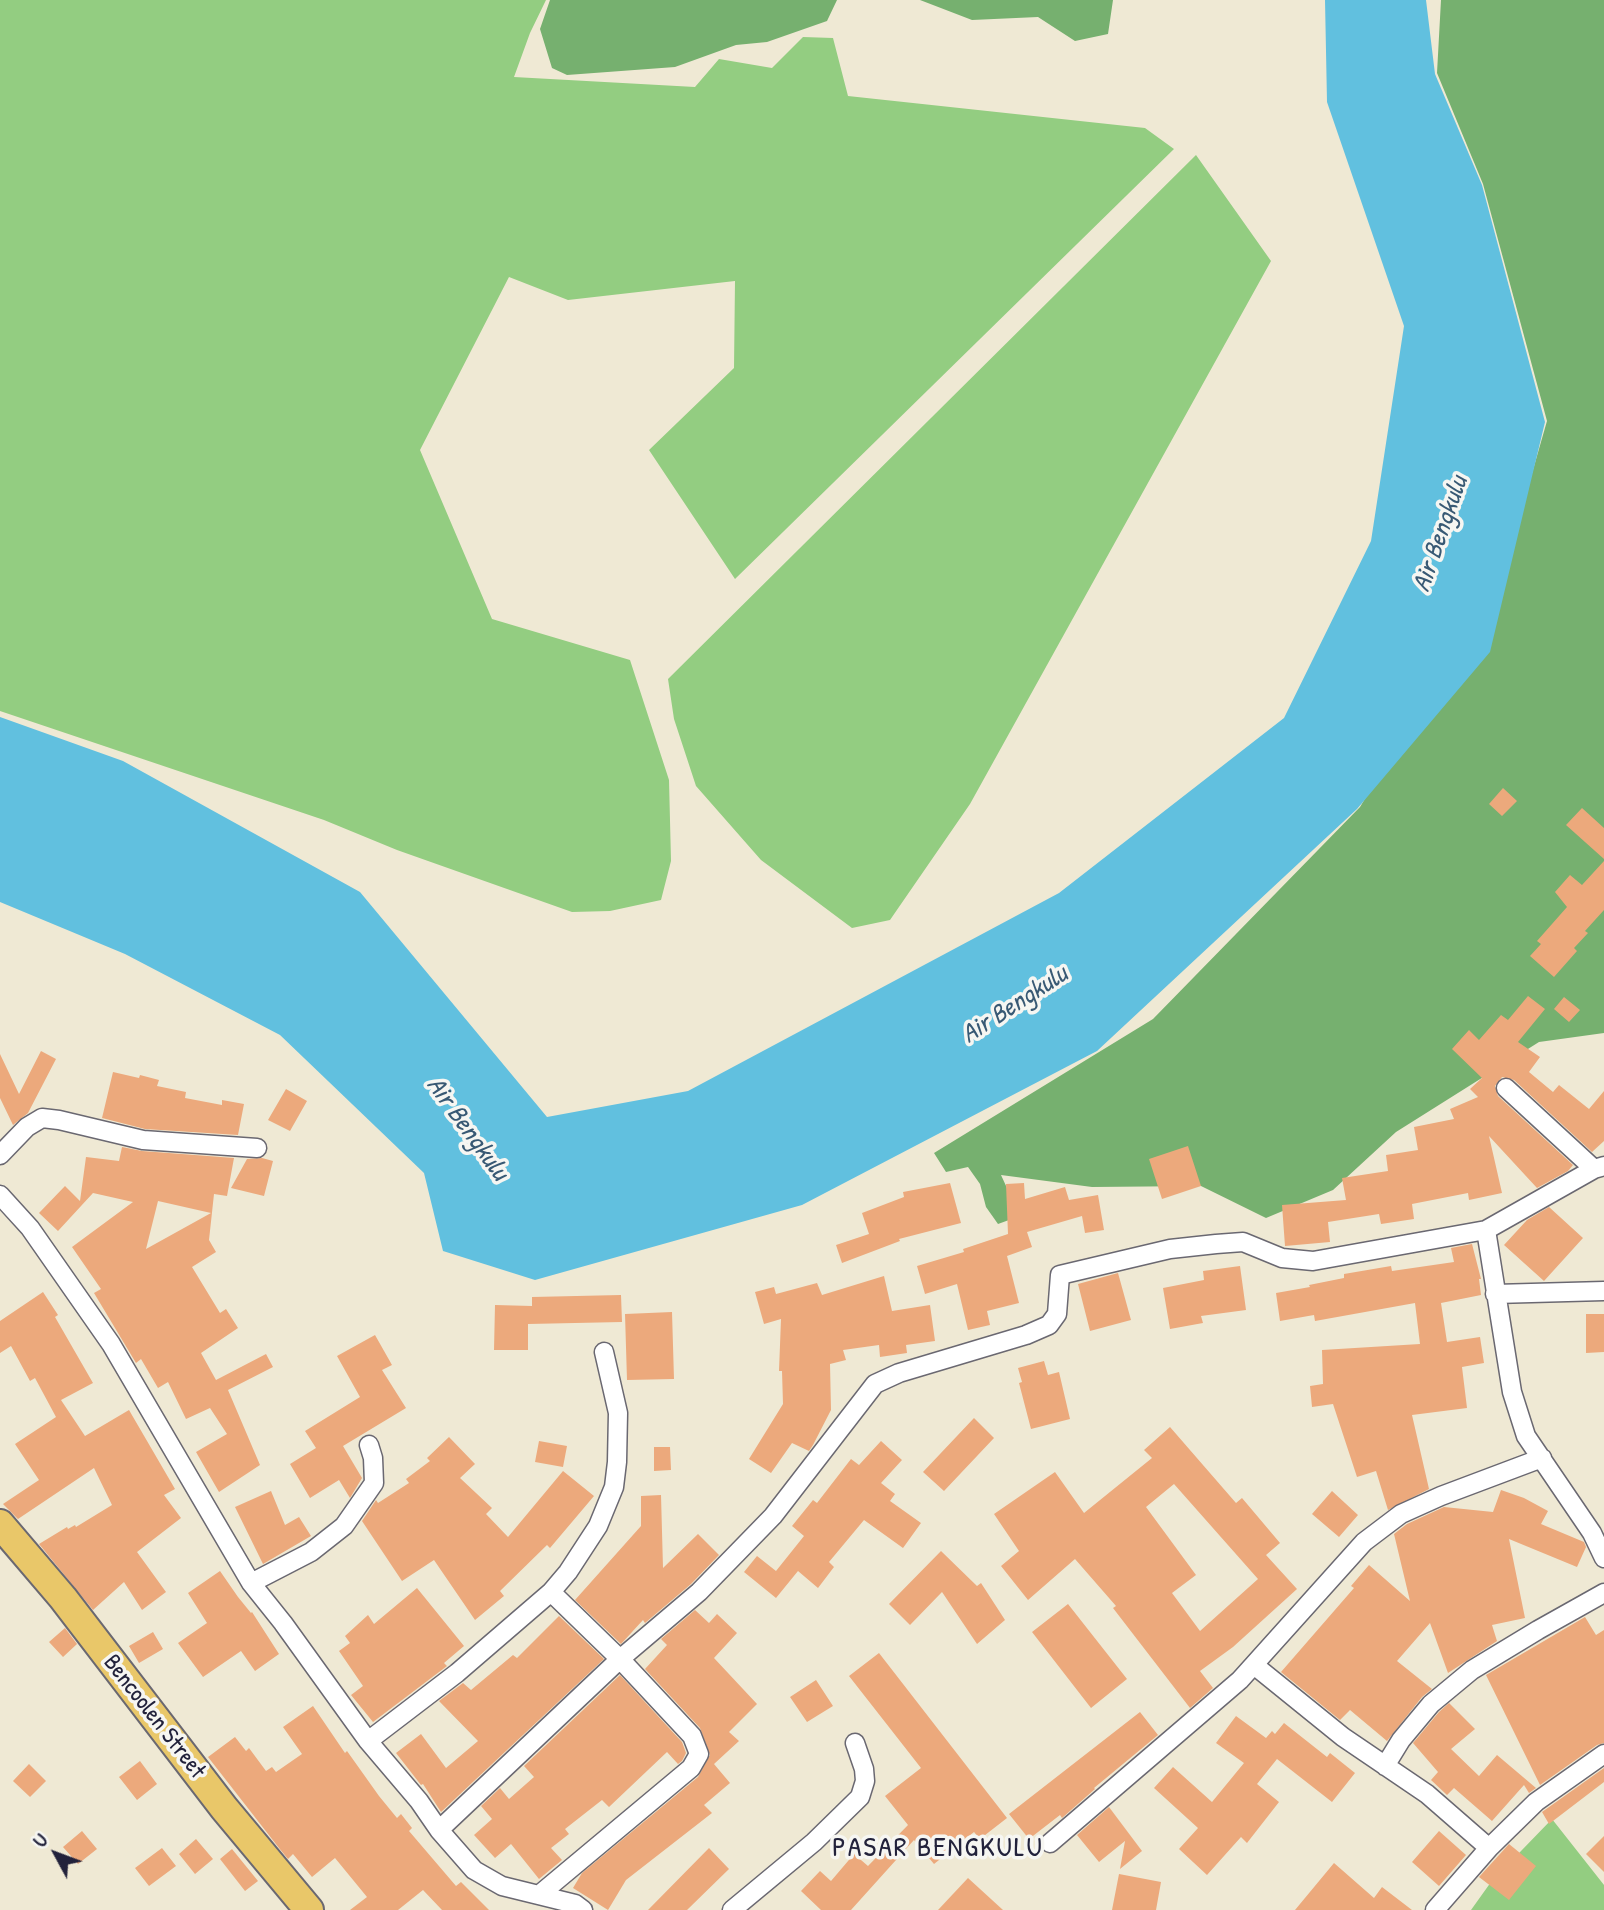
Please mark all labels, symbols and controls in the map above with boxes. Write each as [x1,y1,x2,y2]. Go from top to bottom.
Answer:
water label: Air Bengkulu [1407,472,1475,596]
water label: Air Bengkulu [956,959,1074,1051]
water label: Air Bengkulu [419,1071,515,1187]
street label: Bencoolen Street [97,1649,211,1785]
north arrow [21,1819,91,1889]
text: U [27,1828,53,1853]
district label: PASAR BENGKULU [834,1832,1042,1866]

